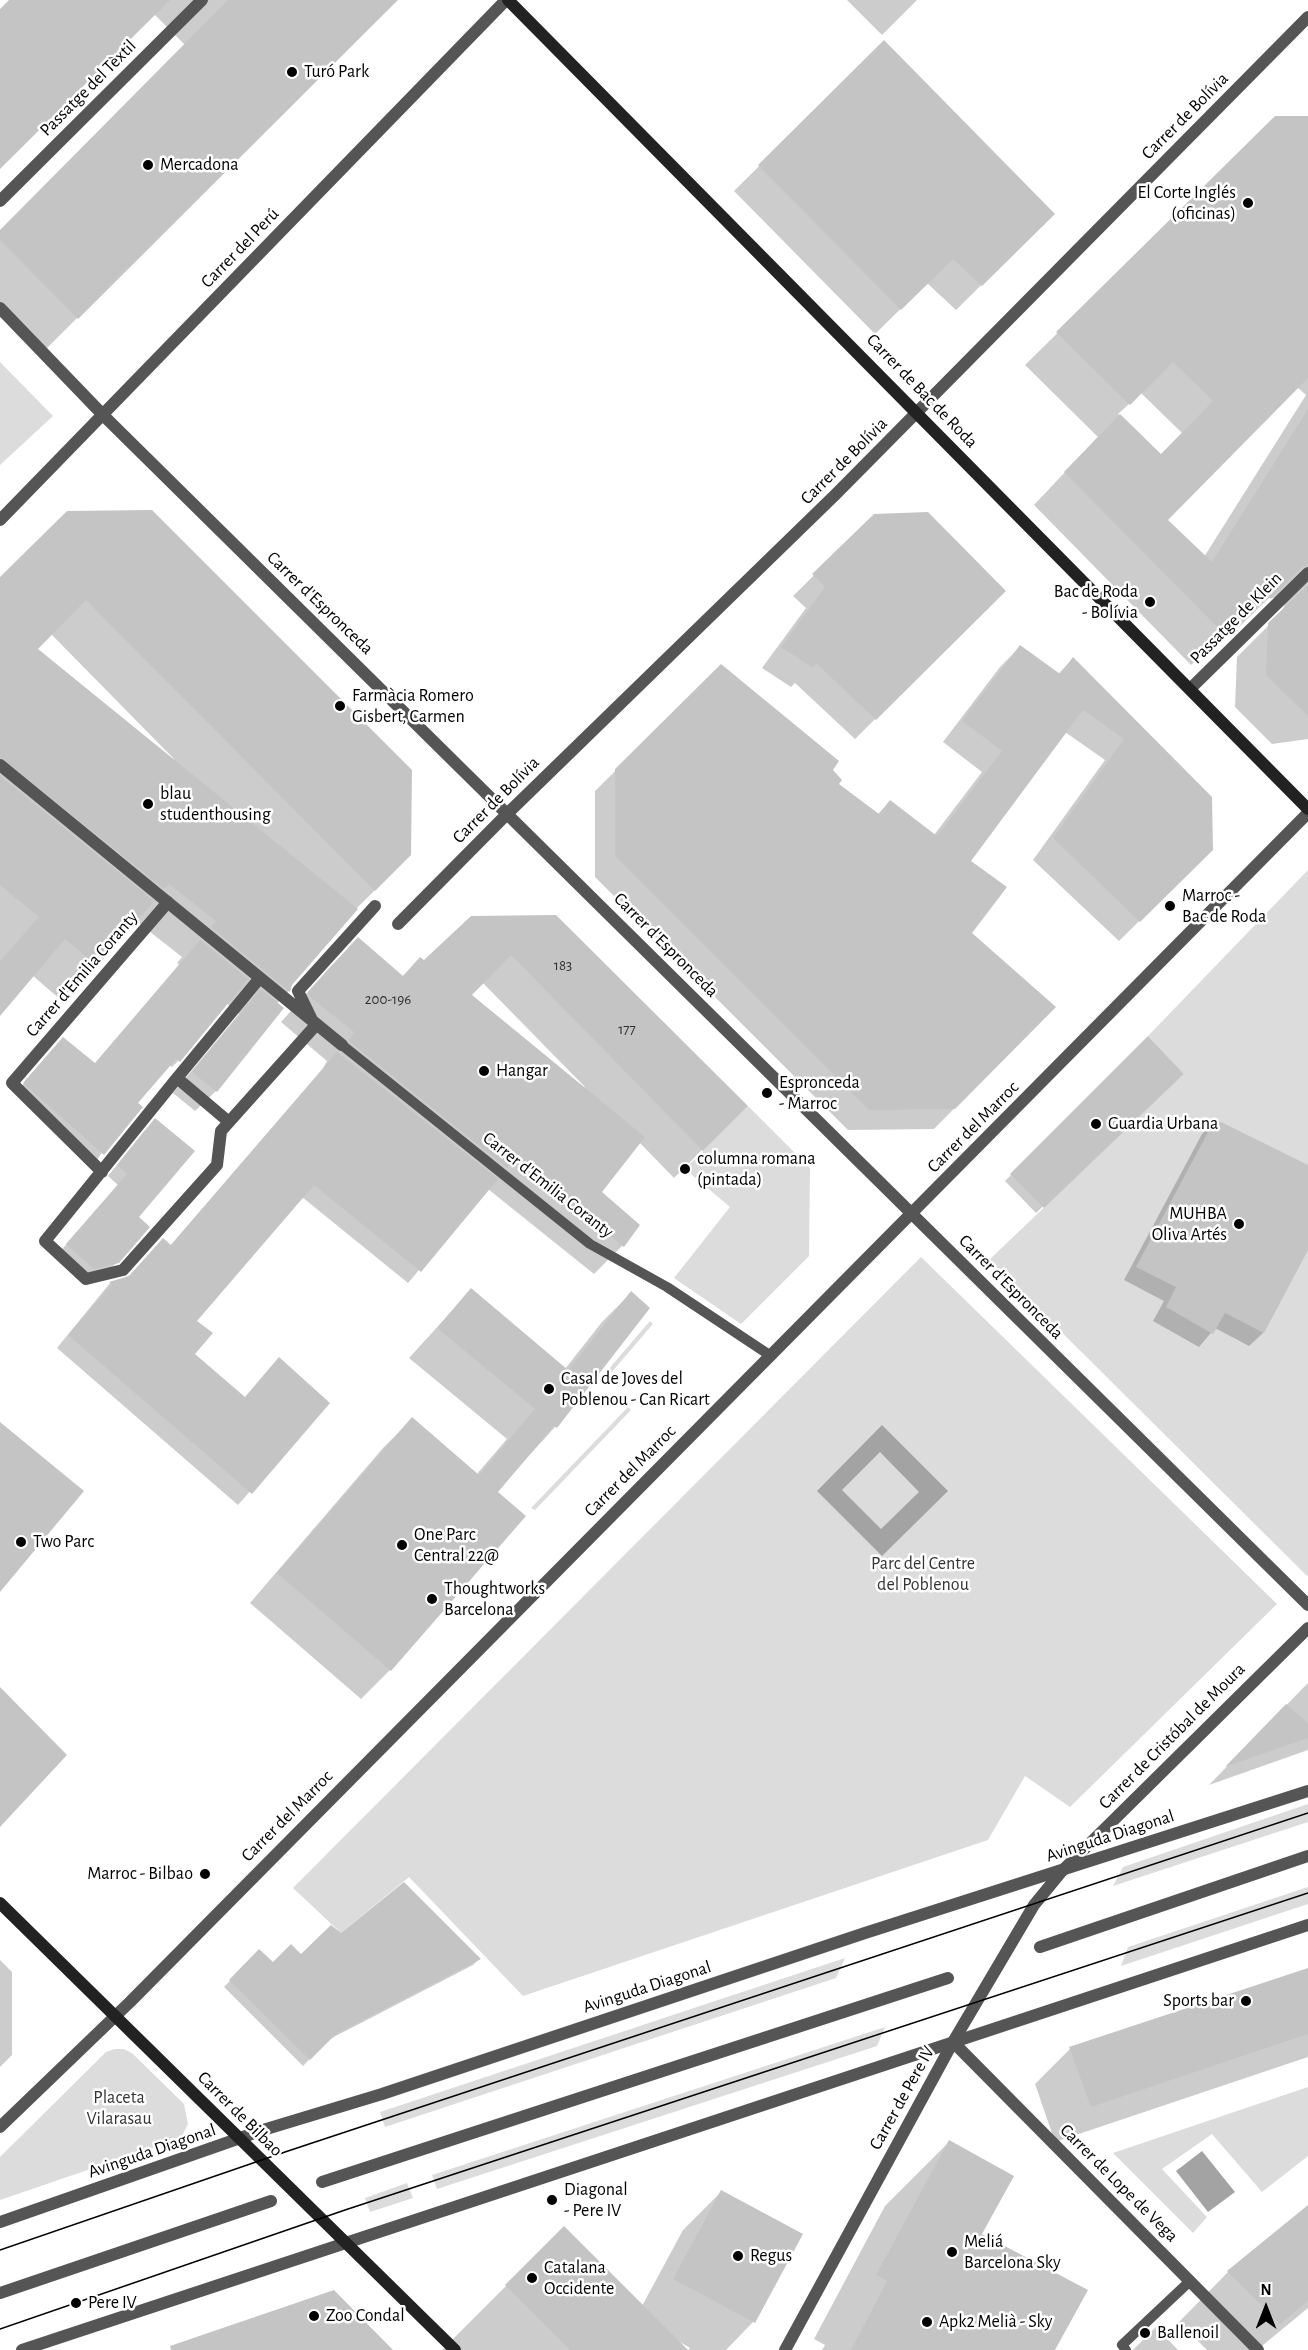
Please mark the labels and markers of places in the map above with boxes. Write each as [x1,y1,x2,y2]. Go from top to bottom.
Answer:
place label: Turó Park [304,61,369,83]
marker: Turó Park [285,65,299,79]
place label: Mercadona [160,154,239,176]
marker: Mercadona [141,158,155,172]
place label: El Corte Inglés (oficinas) [1138,182,1236,224]
marker: El Corte Inglés (oficinas) [1241,196,1255,210]
place label: Bac de Roda - Bolívia [1054,581,1138,624]
marker: Bac de Roda - Bolívia [1143,595,1157,609]
place label: Farmàcia Romero Gisbert, Carmen [352,685,474,728]
marker: Farmàcia Romero Gisbert, Carmen [333,699,347,713]
place label: blau studenthousing [160,783,271,826]
marker: blau studenthousing [141,797,155,811]
place label: Marroc - Bac de Roda [1182,885,1266,928]
marker: Marroc - Bac de Roda [1163,899,1177,913]
place label: Hangar [496,1060,548,1082]
marker: Hangar [477,1064,491,1078]
place label: Espronceda - Marroc [779,1072,860,1114]
marker: Espronceda - Marroc [760,1086,774,1100]
place label: Guardia Urbana [1108,1113,1218,1135]
marker: Guardia Urbana [1089,1117,1103,1131]
place label: columna romana (pintada) [697,1148,816,1190]
marker: columna romana (pintada) [678,1162,692,1176]
place label: MUHBA Oliva Artés [1152,1203,1227,1246]
marker: MUHBA Oliva Artés [1232,1217,1246,1231]
place label: Casal de Joves del Poblenou - Can Ricart [561,1368,710,1410]
marker: Casal de Joves del Poblenou - Can Ricart [542,1382,556,1396]
place label: One Parc Central 22@ [414,1524,499,1567]
place label: Two Parc [33,1531,94,1553]
marker: Two Parc [14,1535,28,1549]
marker: One Parc Central 22@ [395,1538,409,1552]
place label: Thoughtworks Barcelona [444,1578,545,1620]
marker: Thoughtworks Barcelona [425,1592,439,1606]
place label: Marroc - Bilbao [87,1863,193,1885]
marker: Marroc - Bilbao [198,1867,212,1881]
place label: Sports bar [1163,1990,1234,2012]
marker: Sports bar [1239,1994,1253,2008]
place label: Diagonal - Pere IV [564,2179,628,2222]
marker: Diagonal - Pere IV [545,2193,559,2207]
place label: Meliá Barcelona Sky [964,2231,1061,2274]
place label: Regus [750,2245,792,2267]
marker: Meliá Barcelona Sky [945,2245,959,2259]
marker: Regus [731,2249,745,2263]
place label: Catalana Occidente [544,2257,614,2300]
marker: Catalana Occidente [525,2271,539,2285]
place label: Pere IV [88,2292,137,2314]
marker: Pere IV [69,2296,83,2310]
place label: Zoo Condal [326,2305,405,2327]
marker: Zoo Condal [307,2309,321,2323]
place label: Apk2 Melià - Sky [939,2311,1053,2333]
marker: Apk2 Melià - Sky [920,2315,934,2329]
place label: Ballenoil [1157,2322,1219,2344]
marker: Ballenoil [1138,2326,1152,2340]

